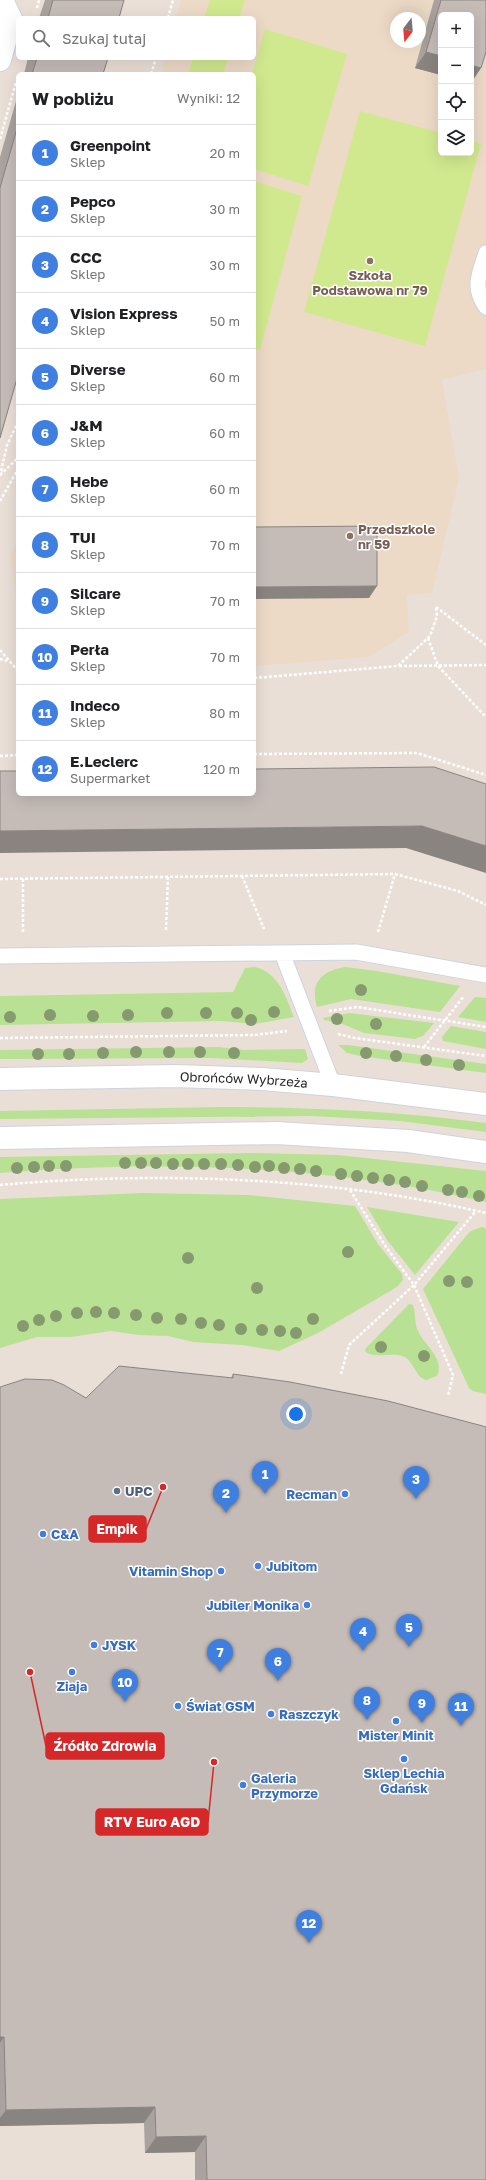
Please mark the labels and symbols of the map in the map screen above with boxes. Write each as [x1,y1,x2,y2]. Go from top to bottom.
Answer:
north arrow [390,12,426,48]
marker: Szkoła Podstawowa nr 79 [365,256,375,266]
place label: Szkoła Podstawowa nr 79 [312,267,428,298]
place label: Przedszkole nr 59 [358,521,435,552]
marker: Przedszkole nr 59 [345,531,355,541]
street label: Obrońców Wybrzeża [180,1068,308,1091]
your location [286,1404,306,1424]
pin: 1 [252,1461,278,1494]
pin: 3 [403,1466,429,1499]
pin: 2 [213,1480,239,1513]
place label: UPC [125,1483,152,1499]
marker: UPC [112,1486,122,1496]
place label: Recman [286,1486,337,1502]
marker: Recman [340,1489,350,1499]
callout: Empik [89,1516,146,1542]
text: Empik [96,1520,138,1537]
place label: C&A [51,1526,79,1542]
marker: C&A [38,1529,48,1539]
place label: Jubitom [266,1558,317,1574]
marker: Jubitom [253,1561,263,1571]
place label: Vitamin Shop [129,1563,213,1579]
marker: Vitamin Shop [216,1566,226,1576]
place label: Jubiler Monika [206,1597,299,1613]
marker: Jubiler Monika [302,1600,312,1610]
pin: 5 [396,1614,422,1647]
pin: 4 [350,1618,376,1651]
place label: JYSK [102,1637,137,1653]
pin: 7 [207,1639,233,1672]
marker: JYSK [89,1640,99,1650]
pin: 6 [265,1648,291,1681]
marker: Ziaja [67,1667,77,1677]
pin: 10 [112,1669,138,1702]
place label: Ziaja [57,1678,88,1694]
pin: 8 [354,1687,380,1720]
pin: 9 [409,1690,435,1723]
pin: 11 [448,1693,474,1726]
place label: Świat GSM [186,1698,255,1714]
marker: Świat GSM [173,1701,183,1711]
place label: Raszczyk [279,1706,339,1722]
marker: Raszczyk [266,1709,276,1719]
marker: Mister Minit [391,1716,401,1726]
place label: Mister Minit [358,1727,434,1743]
callout: Źródło Zdrowia [46,1733,164,1759]
text: Źródło Zdrowia [54,1737,156,1754]
marker: Sklep Lechia Gdańsk [399,1754,409,1764]
place label: Sklep Lechia Gdańsk [364,1765,445,1796]
place label: Galeria Przymorze [251,1770,318,1801]
marker: Galeria Przymorze [238,1780,248,1790]
callout: RTV Euro AGD [96,1809,208,1835]
text: RTV Euro AGD [104,1813,200,1830]
pin: 12 [296,1910,322,1943]

